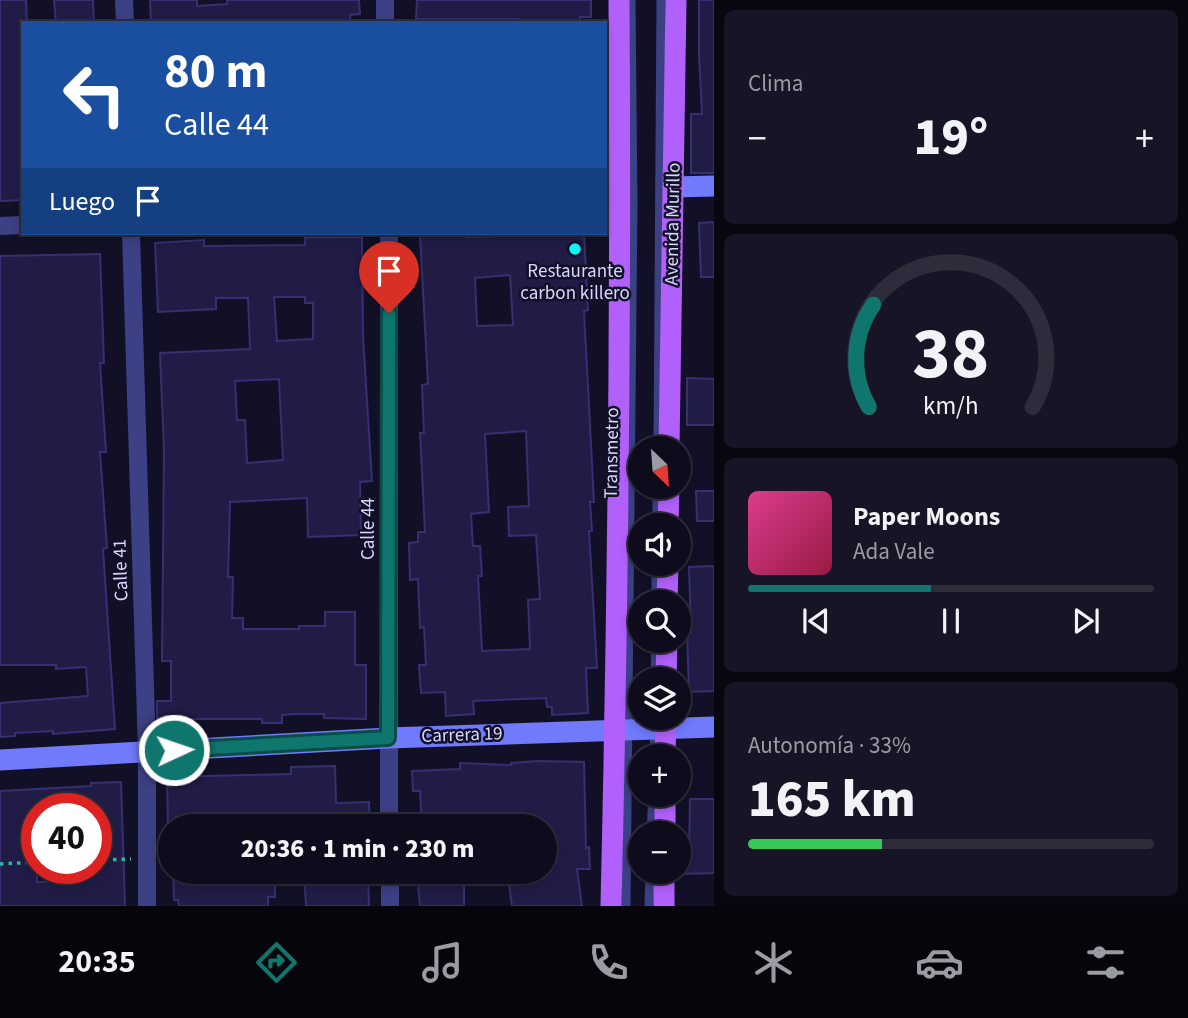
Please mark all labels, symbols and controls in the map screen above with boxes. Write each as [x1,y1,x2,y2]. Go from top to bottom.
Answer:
text: 80 m [164,37,268,107]
icon: left [49,49,140,140]
text: Clima [748,67,803,100]
text: 19° [914,101,988,175]
text: Calle 44 [164,102,269,148]
text: − [748,112,767,166]
text: + [1135,112,1154,166]
street label: Avenida Murillo [658,162,688,286]
icon: arrive [129,182,167,220]
text: Luego [49,183,115,220]
pin [359,241,419,313]
marker: Restaurante carbon killero [567,241,583,257]
icon: arrive [370,252,408,290]
place label: Restaurante carbon killero [520,258,630,307]
text: 38 [913,302,989,406]
text: km/h [923,388,979,424]
street label: Transmetro [598,407,626,499]
north arrow [628,436,691,499]
map controls [628,436,691,884]
street label: Calle 44 [355,498,382,560]
text: Paper Moons [853,498,1000,535]
button: sound [628,513,691,576]
text: Ada Vale [853,535,935,568]
street label: Calle 41 [106,538,136,602]
button: search [628,590,691,653]
icon: previous [797,602,835,640]
icon: pause [932,602,970,640]
icon: next [1067,602,1105,640]
button: layers [628,667,691,730]
position arrow [137,713,211,787]
street label: Carrera 19 [421,720,503,750]
text: Autonomía · 33% [748,729,911,762]
button: + [628,744,691,807]
text: 165 km [748,763,916,837]
speed limit sign: 40 [21,793,112,884]
button: − [628,821,691,884]
text: 20:36 · 1 min · 230 m [241,830,474,867]
icon: directions [252,938,301,987]
icon: music [418,938,467,987]
icon: phone [584,938,633,987]
icon: climate [749,938,798,987]
icon: car [915,938,964,987]
icon: filters [1081,938,1130,987]
text: 20:35 [58,939,136,985]

